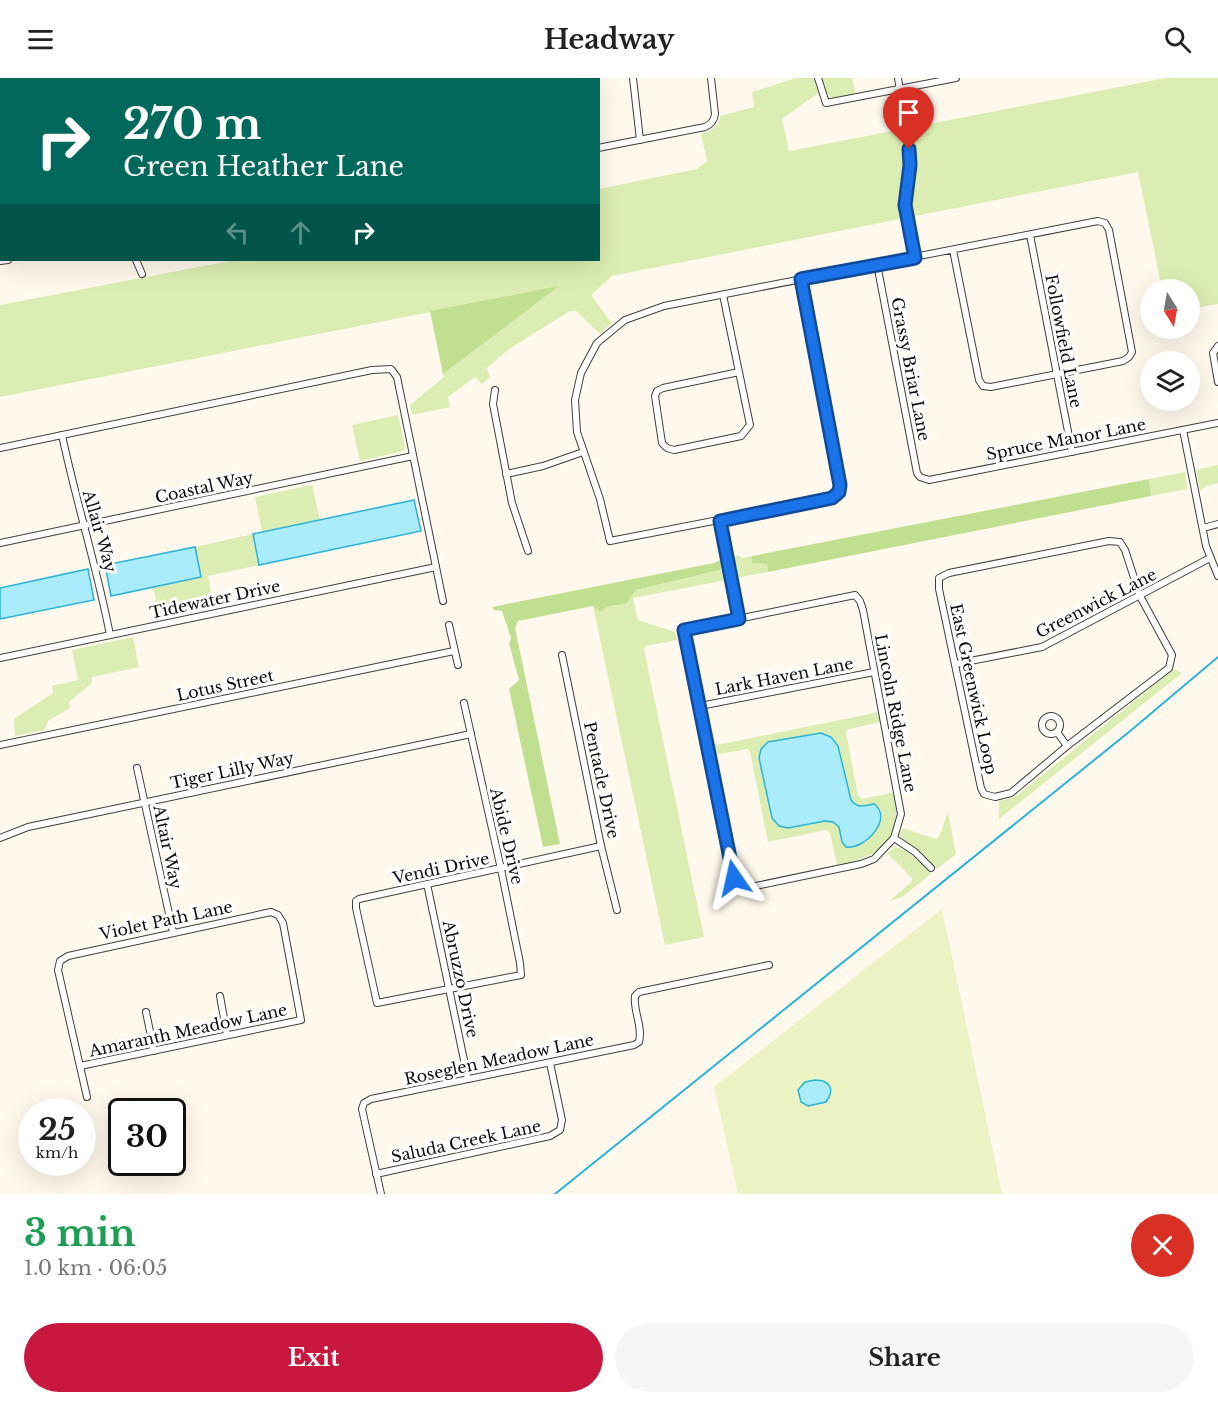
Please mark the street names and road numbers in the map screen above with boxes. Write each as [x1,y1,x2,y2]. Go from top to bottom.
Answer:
street label: Followfield Lane [1041,273,1087,409]
street label: Grassy Briar Lane [887,296,935,442]
street label: Spruce Manor Lane [985,414,1147,464]
street label: Coastal Way [153,467,256,507]
street label: Allair Way [78,487,121,575]
street label: Greenwick Lane [1032,564,1160,642]
street label: Tidewater Drive [148,575,282,623]
street label: East Greenwick Loop [946,602,1002,776]
street label: Lincoln Ridge Lane [871,632,921,794]
street label: Lark Haven Lane [713,653,855,699]
street label: Lotus Street [175,665,275,705]
street label: Pentacle Drive [580,720,624,840]
street label: Tiger Lilly Way [169,747,296,793]
street label: Abide Drive [486,785,528,886]
street label: Altair Way [149,802,187,892]
street label: Vendi Drive [390,848,491,888]
street label: Violet Path Lane [97,896,234,944]
street label: Abruzzo Drive [439,917,483,1040]
street label: Amaranth Meadow Lane [86,999,289,1061]
street label: Roseglen Meadow Lane [402,1029,596,1089]
street label: Saluda Creek Lane [389,1115,543,1167]

